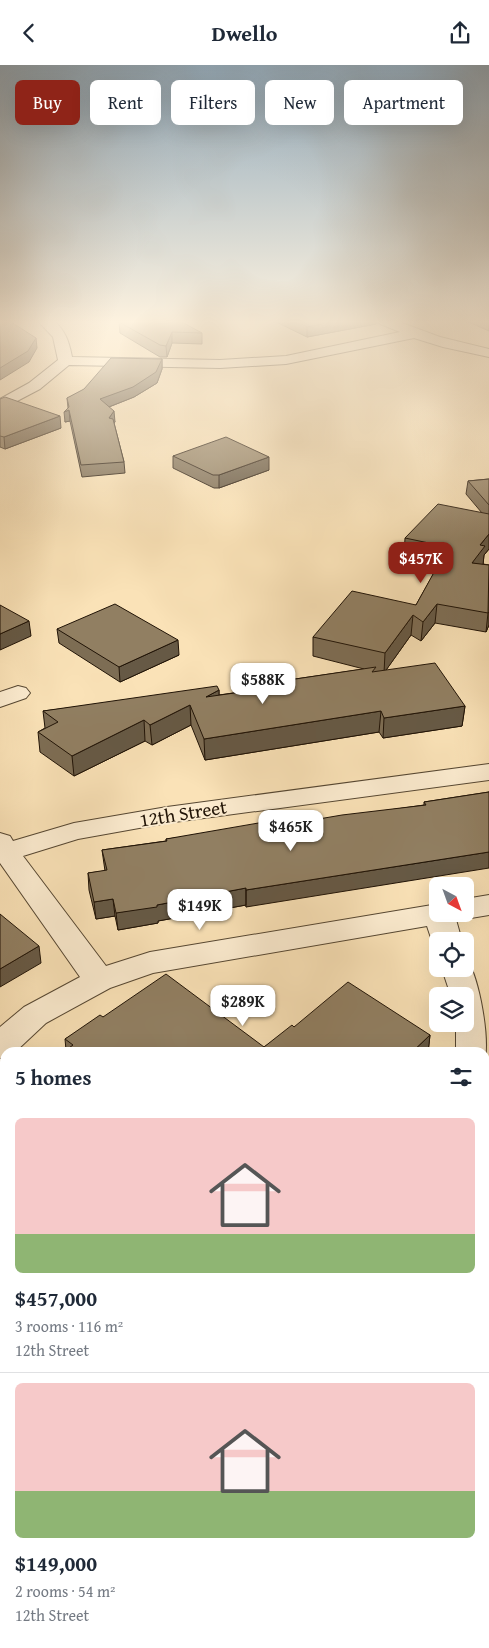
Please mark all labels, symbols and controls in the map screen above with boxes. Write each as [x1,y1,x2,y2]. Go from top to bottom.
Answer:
text: Dwello [212,17,277,49]
icon: back [15,19,43,47]
icon: share [446,19,474,47]
chip: Buy [15,80,80,125]
chip: Rent [90,80,161,125]
chip: Filters [171,80,255,125]
chip: New [265,80,334,125]
chip: Apartment [344,80,463,125]
pin: $457K [386,541,456,584]
text: $457K [399,546,443,570]
pin: $588K [228,663,298,705]
text: $588K [241,667,285,691]
street label: 12th Street [137,792,229,834]
pin: $465K [256,809,326,852]
text: $465K [269,814,313,838]
north arrow [429,877,474,923]
map controls [429,877,474,1032]
pin: $149K [165,889,235,931]
text: $149K [178,893,222,917]
button: locate [429,932,474,977]
pin: $289K [208,985,278,1027]
button: layers [429,987,474,1032]
text: $289K [221,989,265,1013]
text: 5 homes [15,1062,91,1093]
icon: filters [447,1063,475,1091]
icon: home [200,1150,290,1240]
text: $457,000 [15,1283,97,1314]
text: 3 rooms · 116 m² [15,1314,123,1338]
text: 12th Street [15,1338,89,1362]
icon: home [200,1416,290,1506]
text: $149,000 [15,1548,97,1579]
text: 2 rooms · 54 m² [15,1579,115,1603]
text: 12th Street [15,1603,89,1627]

